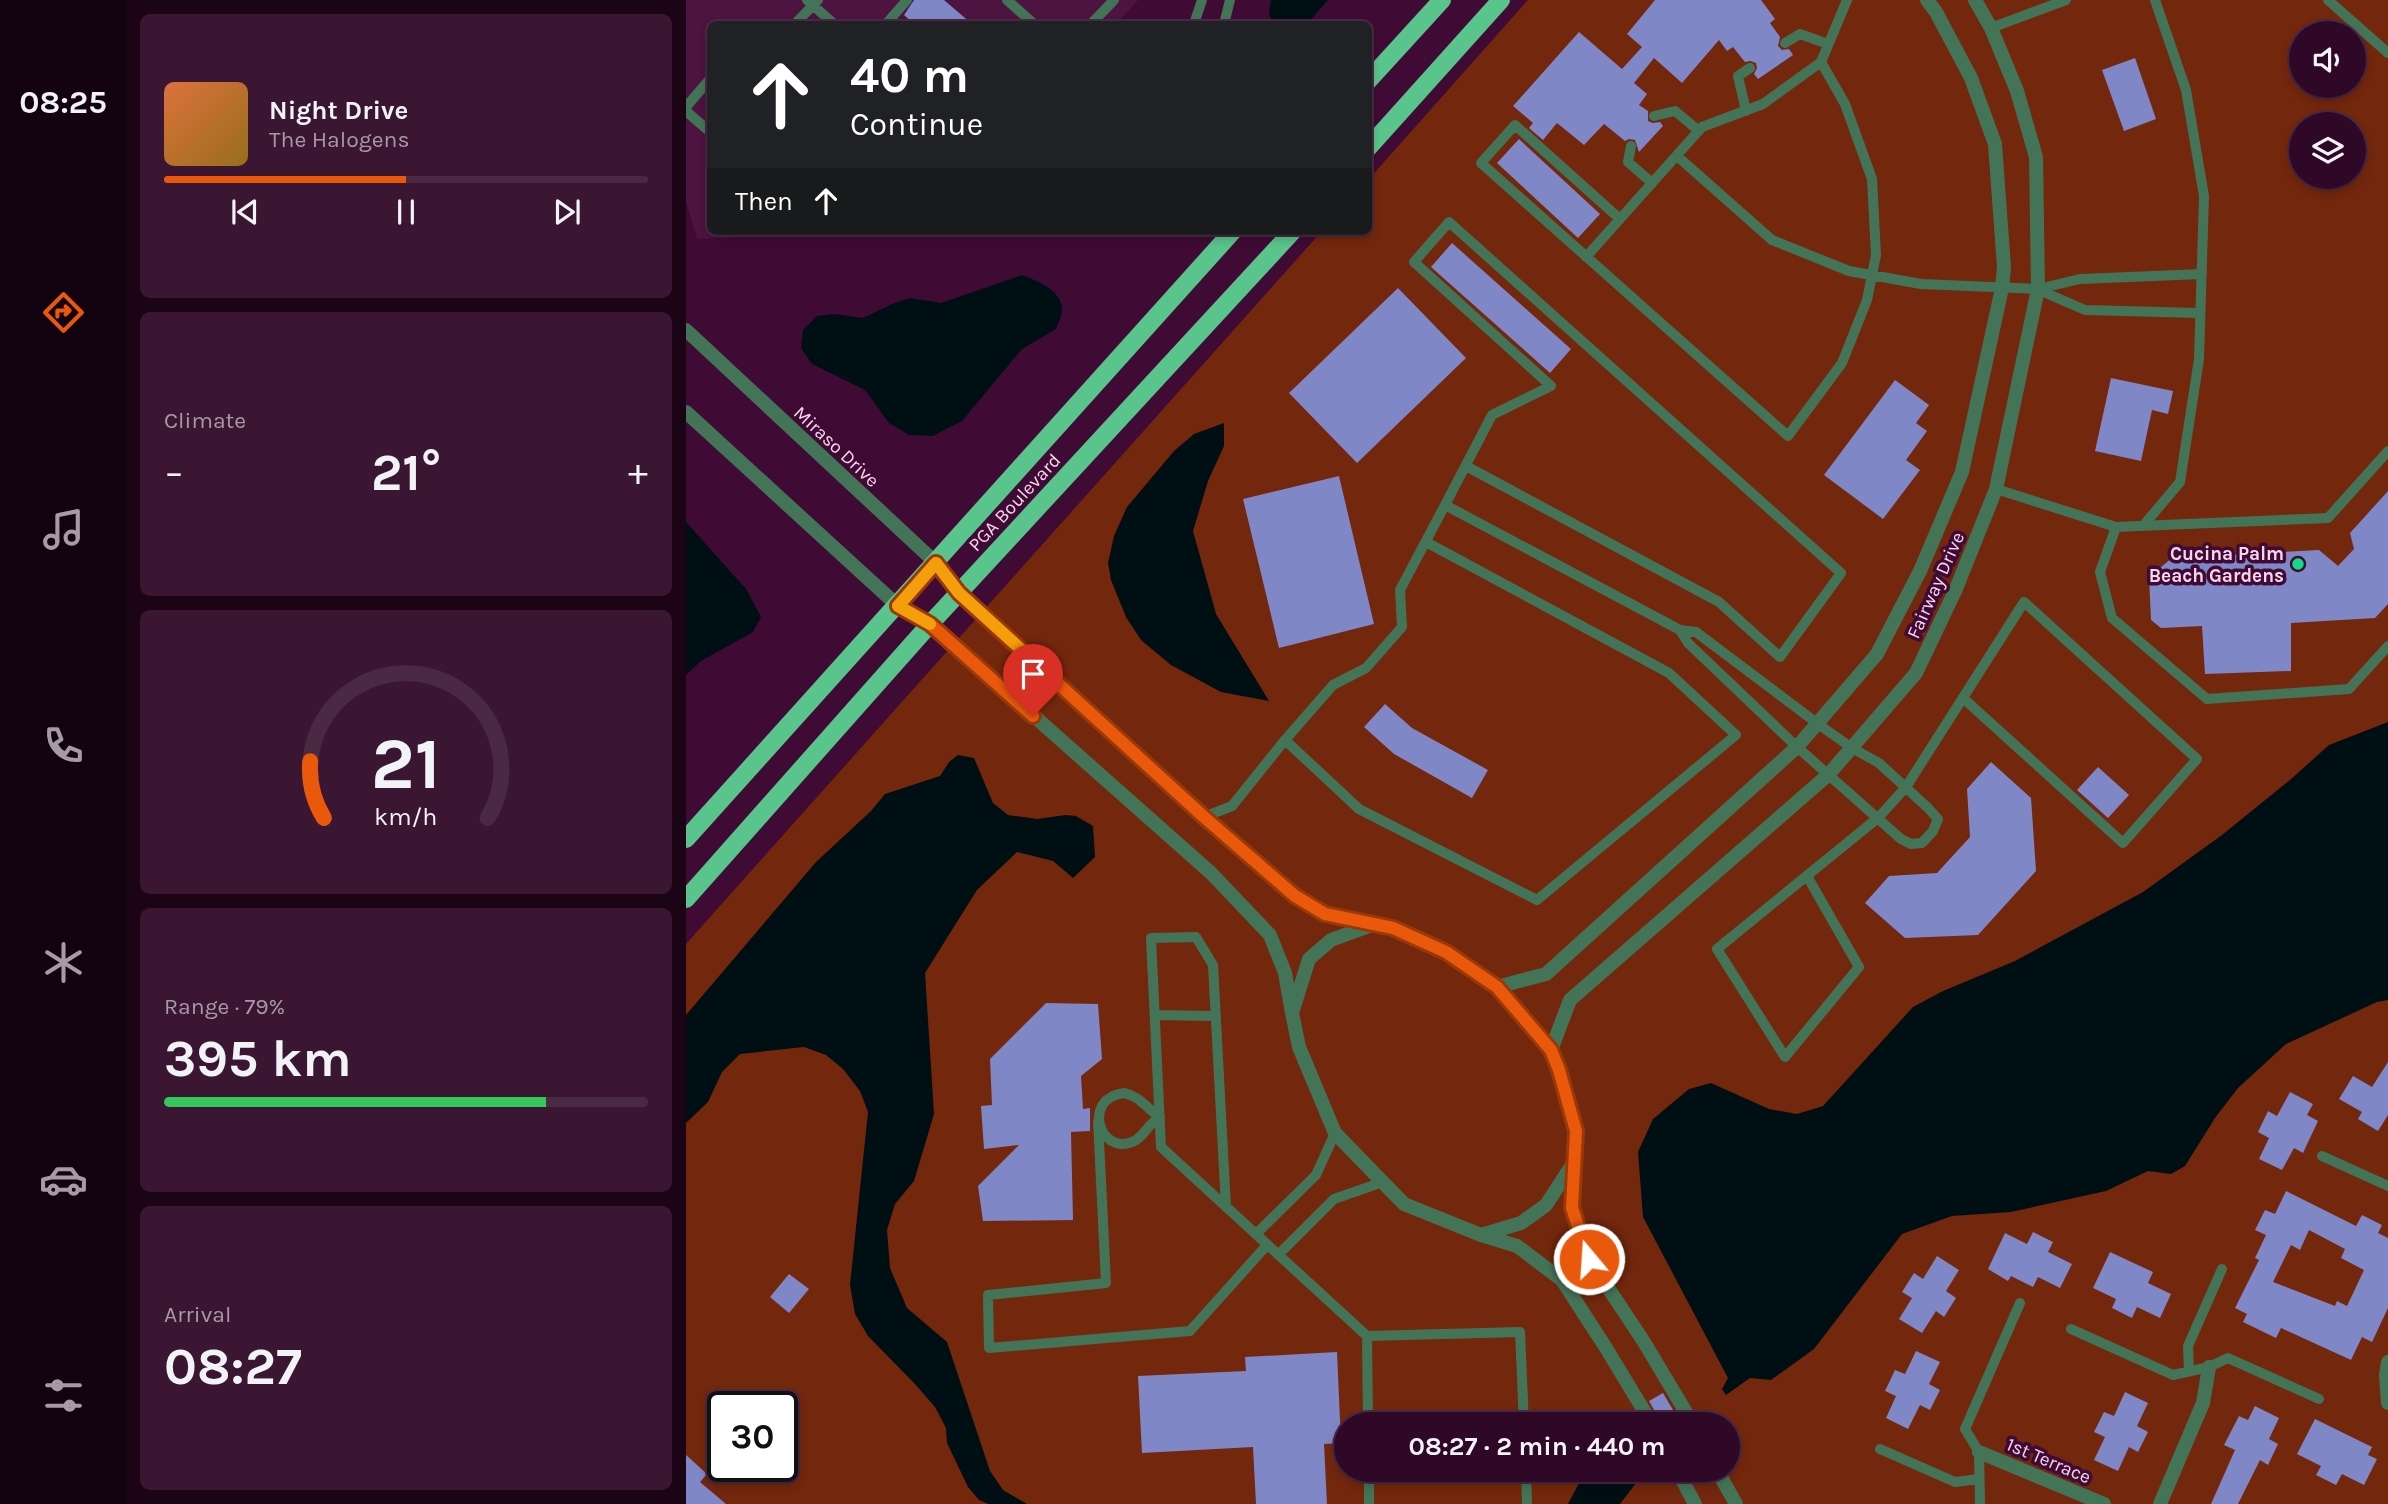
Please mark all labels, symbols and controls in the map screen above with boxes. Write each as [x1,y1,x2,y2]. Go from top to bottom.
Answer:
map controls [2289,21,2366,189]
button: sound [2289,21,2366,98]
text: 40 m [850,47,969,104]
icon: ahead [735,49,826,140]
text: 08:25 [19,84,107,121]
text: Night Drive [269,95,408,126]
text: Continue [850,106,983,143]
button: layers [2289,112,2366,189]
text: The Halogens [269,126,409,153]
icon: ahead [807,182,845,220]
text: Then [735,186,793,217]
icon: previous [226,193,264,231]
icon: pause [387,193,425,231]
icon: next [548,193,586,231]
icon: directions [39,288,88,337]
street label: Miraso Drive [789,402,883,492]
text: Climate [164,407,246,434]
text: 21° [371,442,441,503]
street label: PGA Boulevard [964,449,1065,556]
text: − [164,450,184,495]
text: + [628,450,648,495]
icon: music [39,505,88,554]
street label: Fairway Drive [1903,529,1969,642]
place label: Cucina Palm Beach Gardens [2149,543,2284,587]
marker: Cucina Palm Beach Gardens [2290,556,2306,572]
pin [1003,644,1063,716]
icon: arrive [1014,655,1052,693]
icon: phone [39,721,88,770]
text: 21 [371,721,441,806]
text: km/h [374,802,438,831]
icon: climate [39,938,88,987]
text: Range · 79% [164,993,285,1020]
text: 395 km [164,1028,352,1089]
icon: car [39,1155,88,1204]
position arrow [1552,1222,1626,1296]
text: Arrival [164,1301,231,1328]
text: 08:27 [164,1336,302,1397]
icon: filters [39,1371,88,1420]
speed limit sign: 30 [707,1391,798,1482]
text: 08:27 · 2 min · 440 m [1409,1431,1665,1462]
street label: 1st Terrace [2003,1433,2094,1489]

